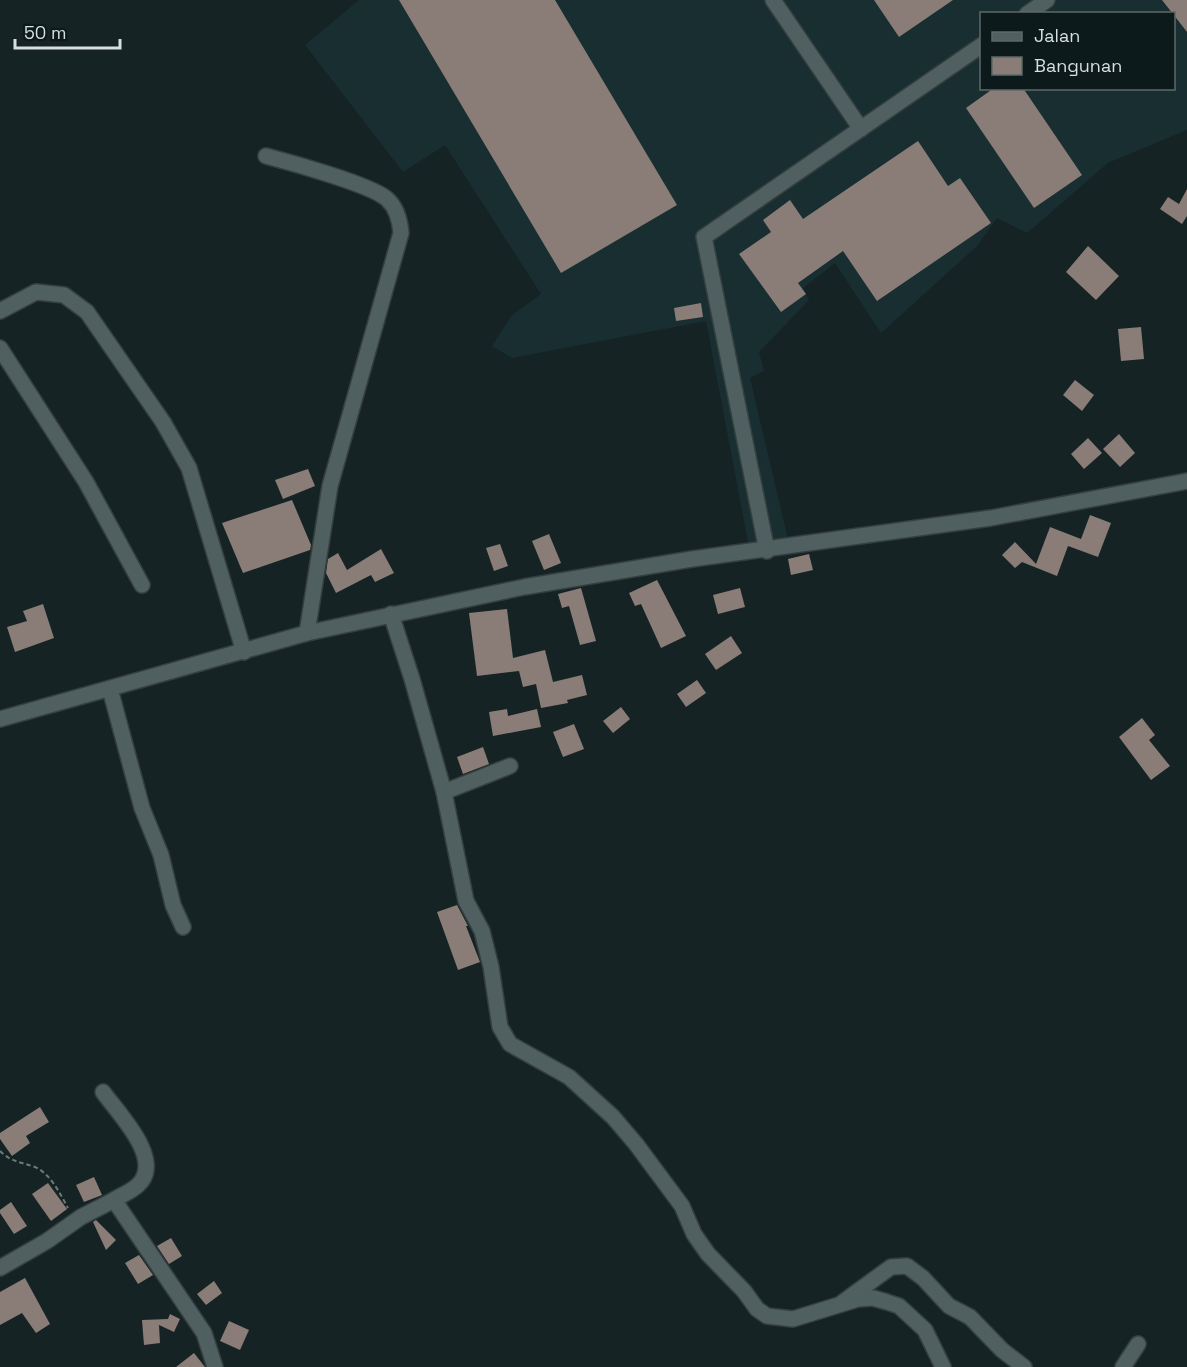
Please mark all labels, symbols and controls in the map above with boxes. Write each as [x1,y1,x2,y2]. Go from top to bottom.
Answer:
scale bar [15,12,120,50]
legend [980,12,1175,90]
text: 50 m [24,21,66,44]
text: Jalan [1034,24,1080,47]
text: Bangunan [1034,54,1122,77]

